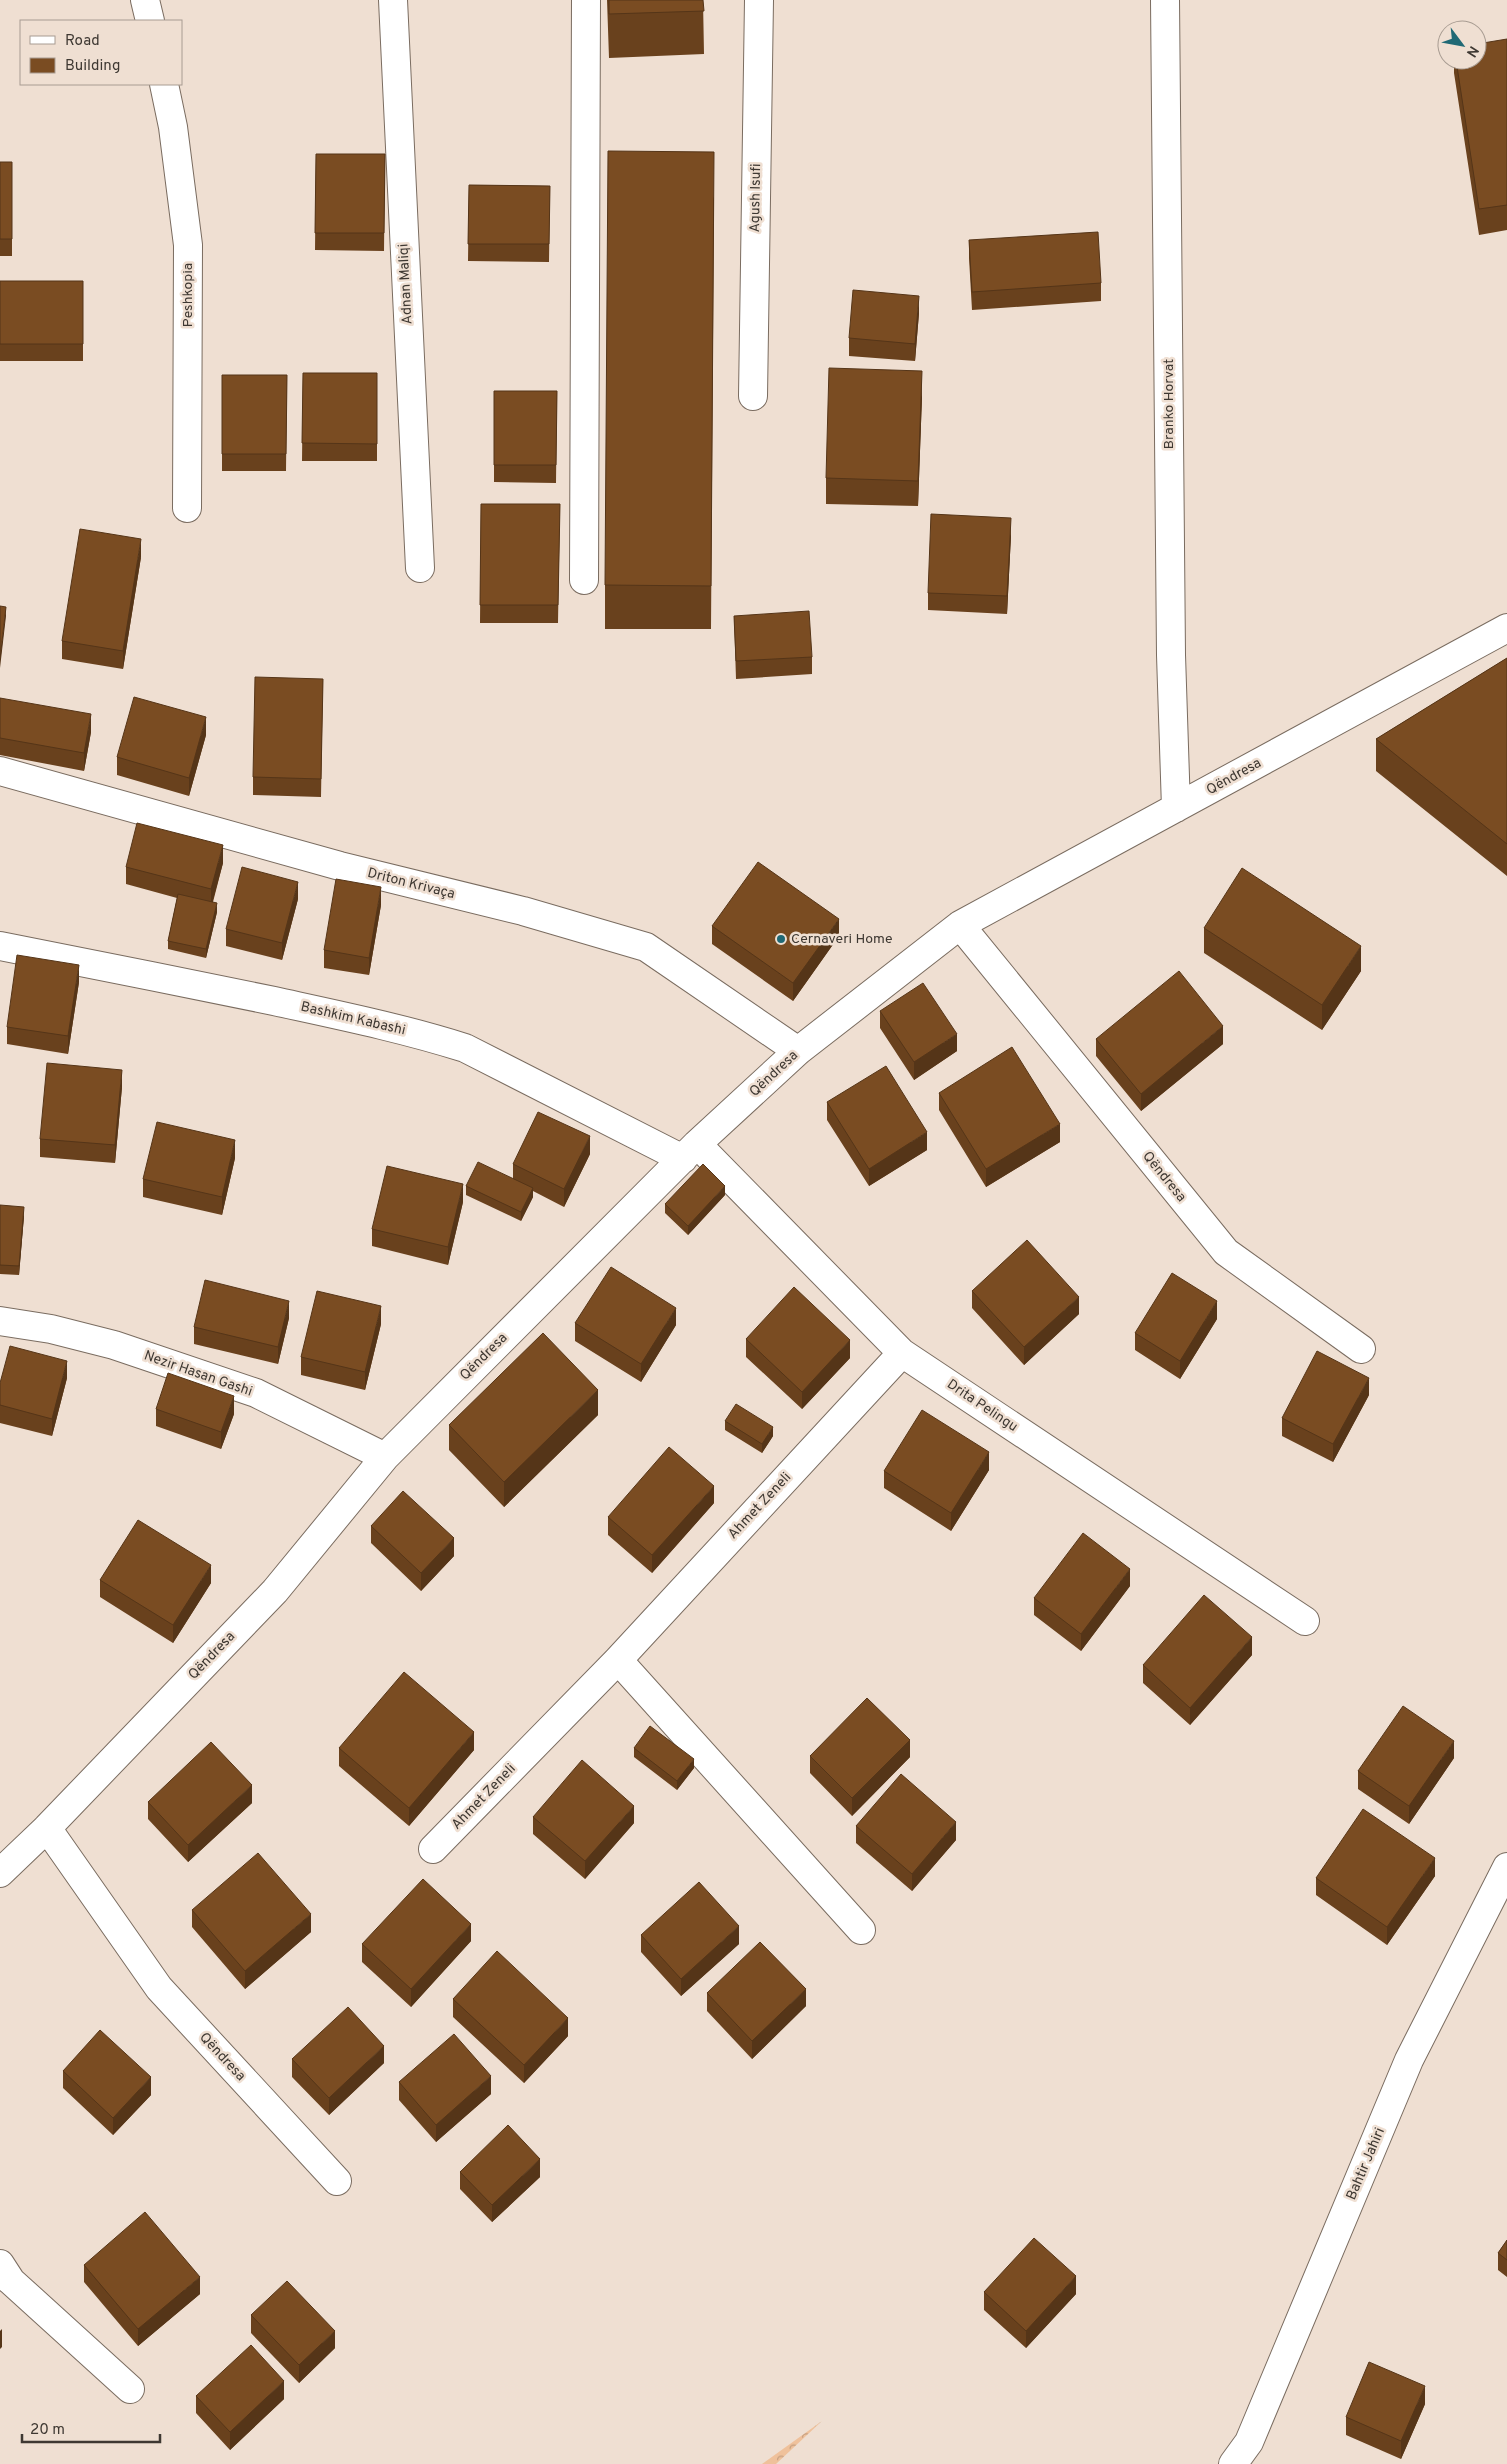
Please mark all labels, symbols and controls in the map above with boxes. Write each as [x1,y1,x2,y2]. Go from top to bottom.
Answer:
legend [20,20,182,85]
north arrow [1437,20,1487,70]
text: Road [65,32,100,51]
text: N [1462,42,1482,60]
text: Building [65,57,120,76]
street label: Agush Isufi [747,163,765,233]
street label: Adnan Maliqi [395,243,417,325]
street label: Peshkopia [180,263,197,327]
street label: Branko Horvat [1161,359,1178,449]
street label: Qëndresa [1204,755,1264,799]
street label: Driton Krivaça [366,865,456,903]
place label: Cernaveri Home [791,931,893,948]
marker: Cernaveri Home [775,933,787,945]
street label: Bashkim Kabashi [299,999,407,1039]
street label: Qëndresa [746,1047,802,1101]
street label: Qëndresa [1138,1148,1190,1206]
street label: Qëndresa [457,1330,511,1384]
street label: Nezir Hasan Gashi [142,1347,254,1401]
street label: Drita Pelingu [943,1376,1021,1436]
street label: Ahmet Zeneli [725,1469,795,1543]
street label: Qëndresa [185,1628,239,1684]
street label: Ahmet Zeneli [448,1761,520,1833]
street label: Qëndresa [195,2029,249,2085]
street label: Bahtir Jahiri [1343,2125,1389,2203]
scale bar [22,2412,160,2444]
text: 20 m [30,2421,65,2440]

